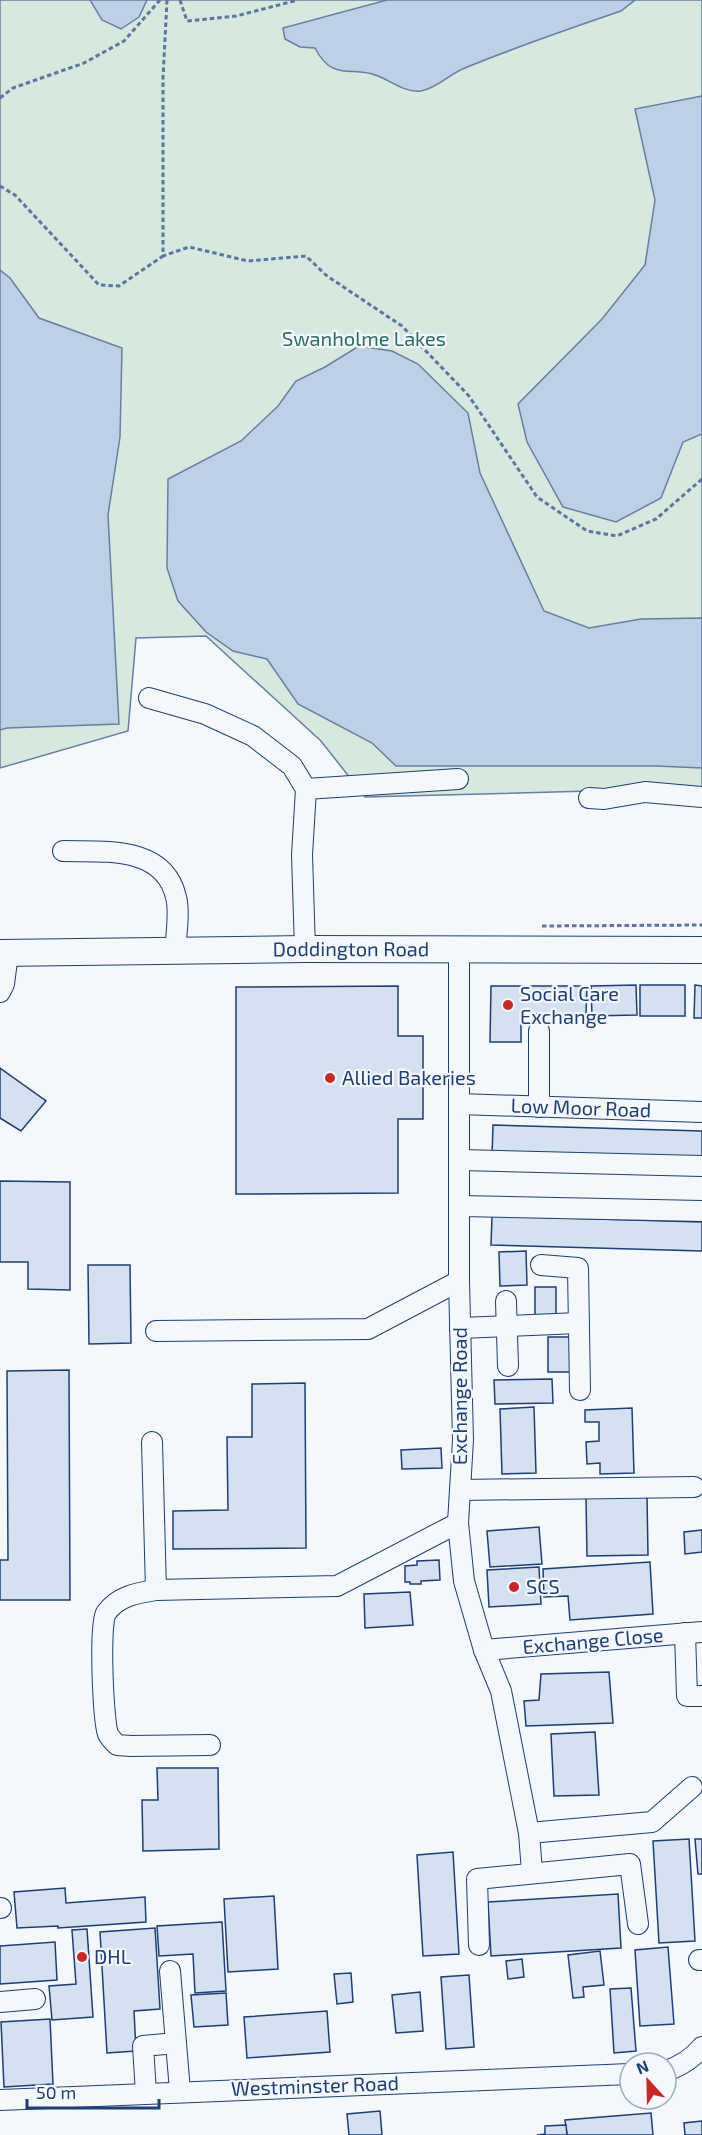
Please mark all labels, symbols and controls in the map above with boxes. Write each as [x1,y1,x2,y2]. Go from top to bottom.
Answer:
park label: Swanholme Lakes [282,326,446,350]
street label: Doddington Road [273,936,429,960]
place label: Social Care Exchange [520,981,619,1028]
marker: Social Care Exchange [501,998,515,1012]
place label: Allied Bakeries [342,1065,476,1089]
marker: Allied Bakeries [323,1071,337,1085]
street label: Low Moor Road [510,1093,652,1121]
street label: Exchange Road [447,1327,471,1465]
place label: SCS [526,1574,560,1598]
marker: SCS [507,1580,521,1594]
street label: Exchange Close [521,1622,664,1658]
place label: DHL [94,1944,131,1968]
marker: DHL [75,1950,89,1964]
north arrow [618,2051,678,2111]
text: N [633,2056,651,2078]
street label: Westminster Road [231,2070,399,2100]
scale bar [27,2072,159,2110]
text: 50 m [36,2081,76,2103]

